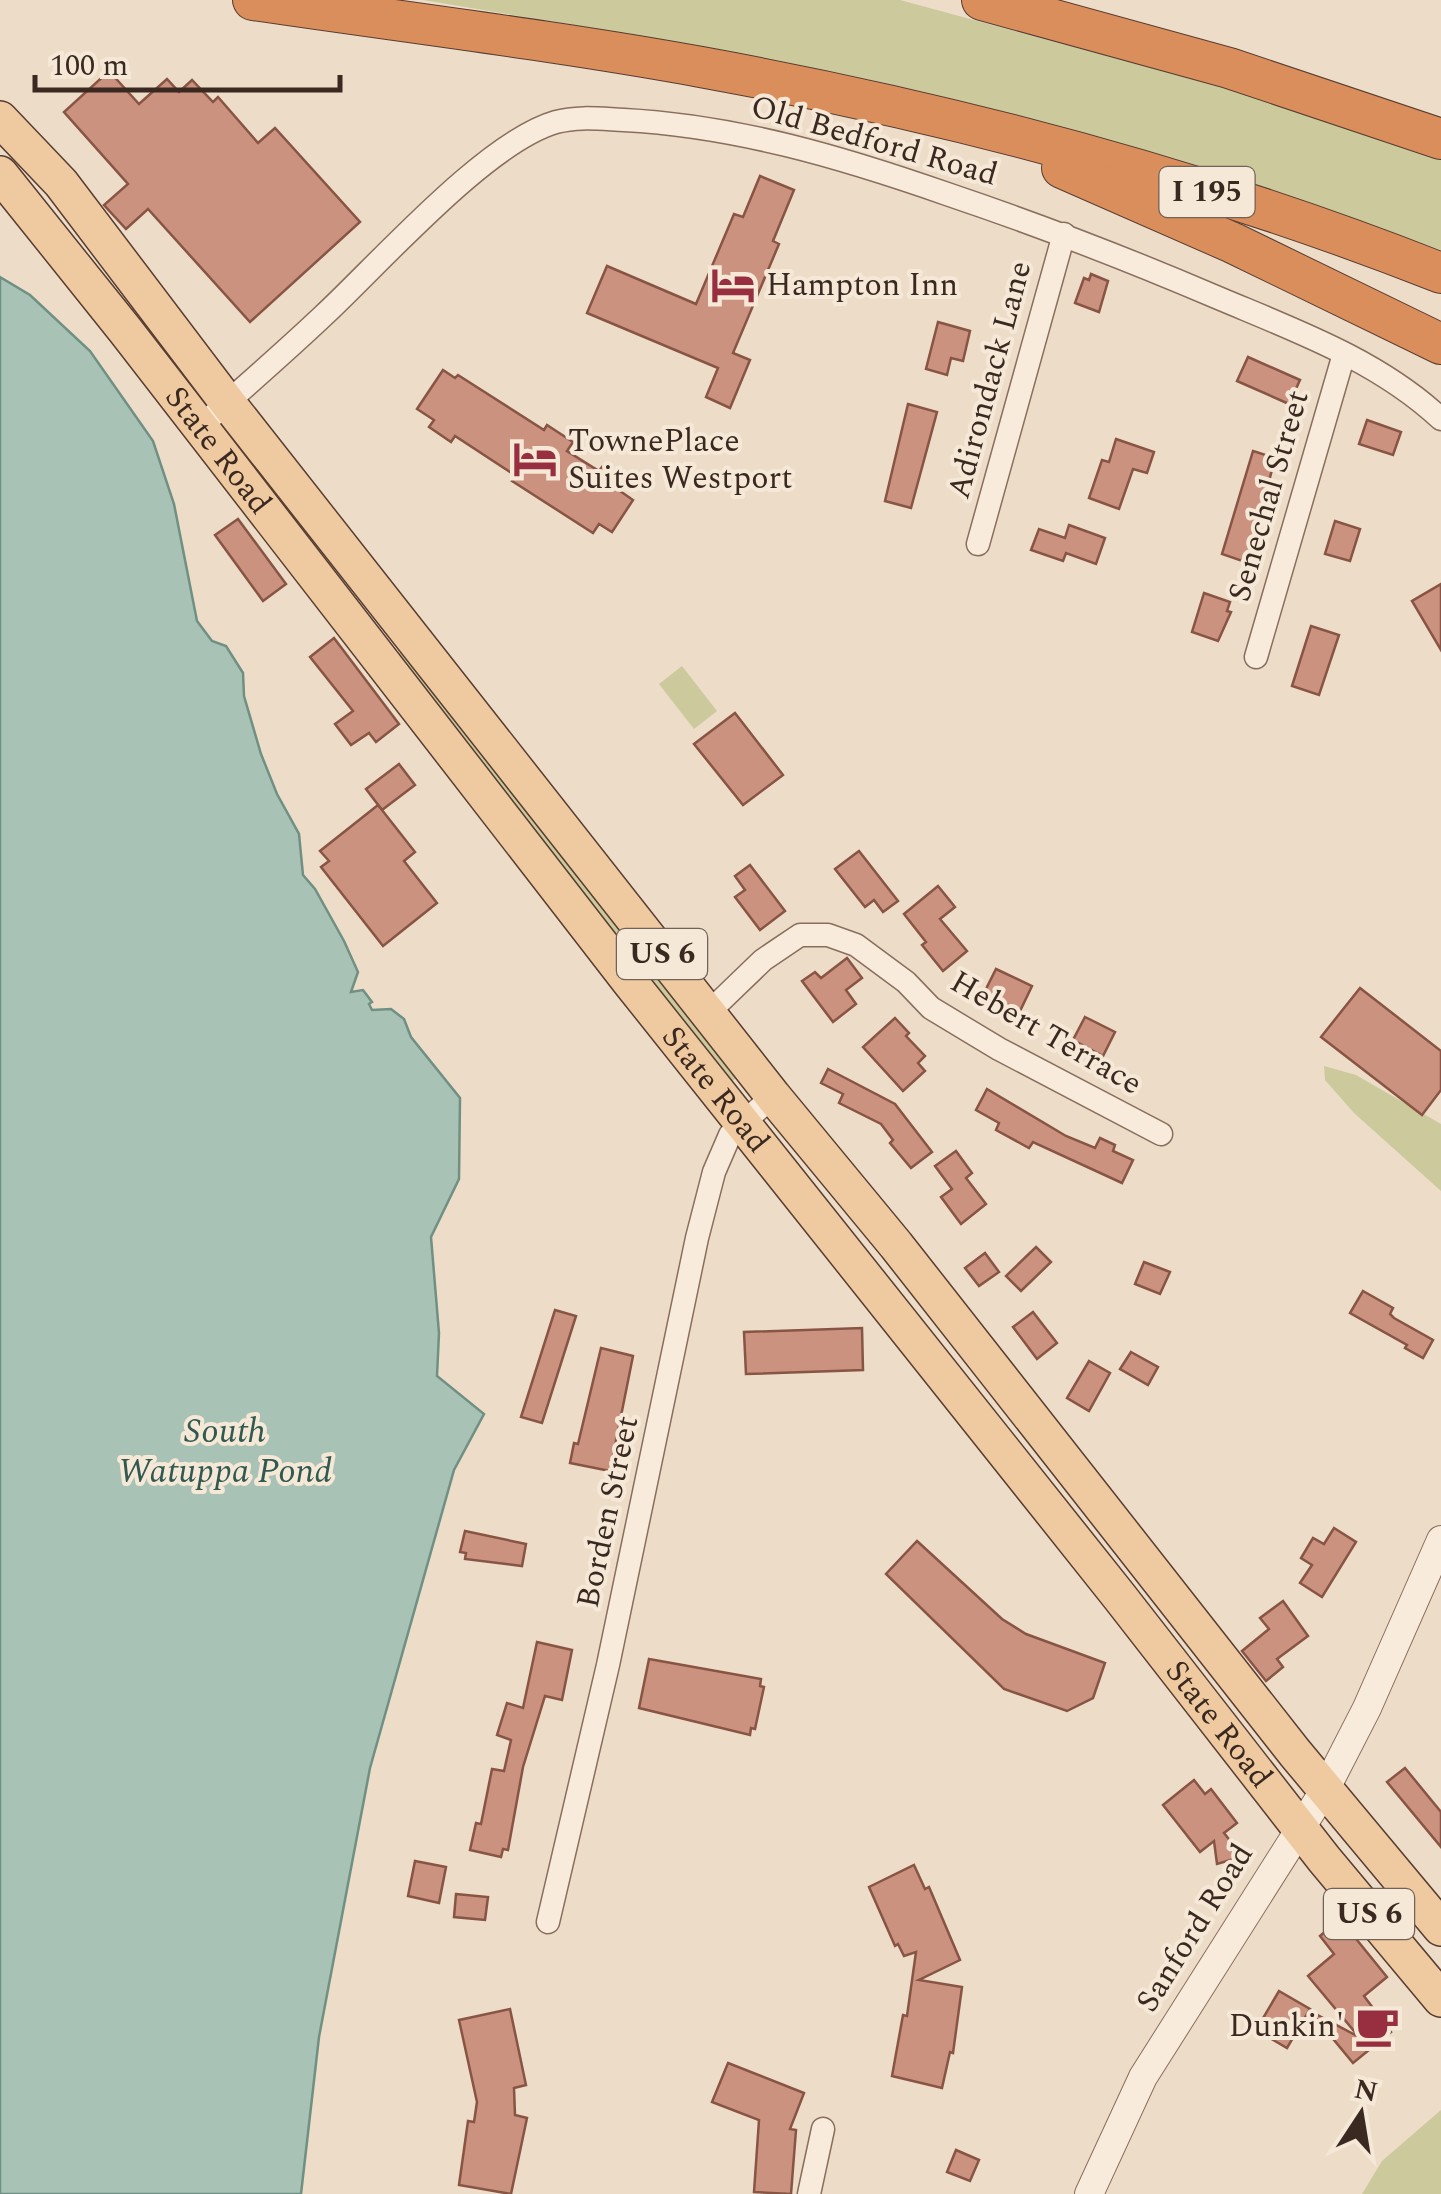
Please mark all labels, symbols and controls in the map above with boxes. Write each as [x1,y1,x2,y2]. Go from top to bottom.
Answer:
scale bar [35,30,340,92]
text: 100 m [50,43,128,89]
street label: Old Bedford Road [745,82,1003,200]
road number: I 195 [1160,167,1254,217]
street label: Adirondack Lane [935,256,1045,504]
hotel icon: Hampton Inn [709,261,757,309]
place label: Hampton Inn [766,261,958,310]
street label: State Road [152,375,284,525]
street label: Senechal Street [1215,385,1323,607]
place label: TownePlace Suites Westport [568,417,793,503]
hotel icon: TownePlace Suites Westport [511,435,559,483]
road number: US 6 [617,929,707,979]
street label: Hebert Terrace [941,958,1151,1108]
street label: State Road [649,1015,782,1164]
water label: South Watuppa Pond [118,1405,332,1498]
street label: Borden Street [564,1411,652,1613]
street label: State Road [1153,1649,1285,1799]
street label: Sanford Road [1124,1834,1266,2022]
road number: US 6 [1324,1889,1414,1939]
place label: Dunkin' [1229,2002,1344,2051]
cafe icon: Dunkin' [1353,2002,1401,2050]
north arrow [1311,2064,1411,2164]
text: N [1350,2068,1382,2114]

